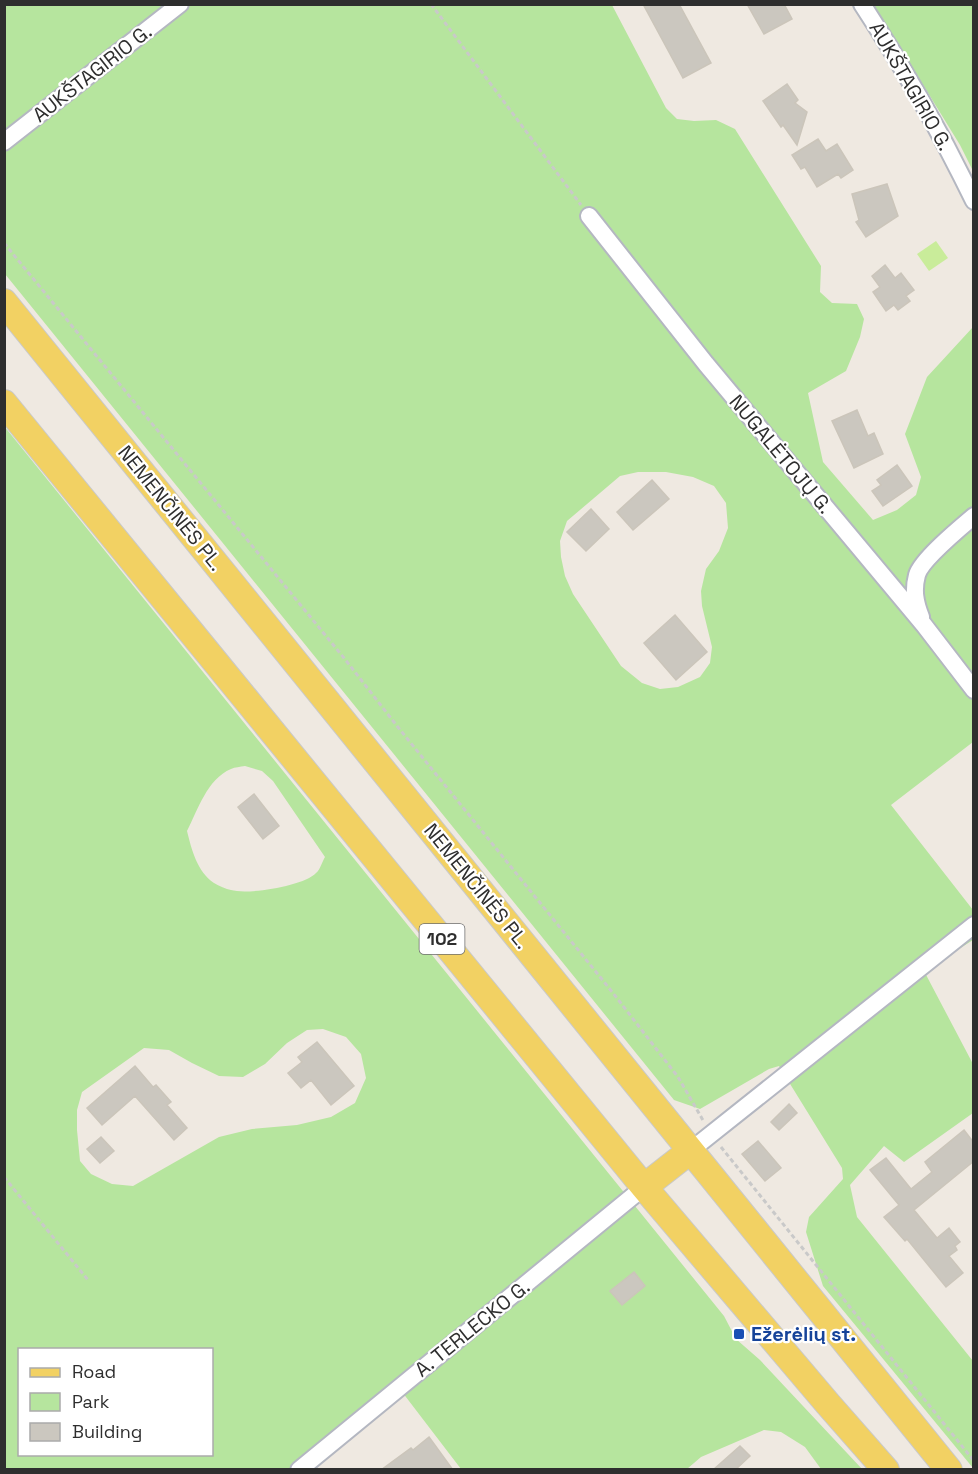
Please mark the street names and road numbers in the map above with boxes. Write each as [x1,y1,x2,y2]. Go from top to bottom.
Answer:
street label: AUKŠTAGIRIO G. [864,17,958,155]
street label: AUKŠTAGIRIO G. [27,18,157,128]
street label: NUGALĖTOJŲ G. [724,389,838,519]
street label: NEMENČINĖS PL. [112,440,230,576]
street label: NEMENČINĖS PL. [418,818,536,954]
road number: 102 [420,924,464,954]
street label: A. TERLECKO G. [409,1274,535,1382]

